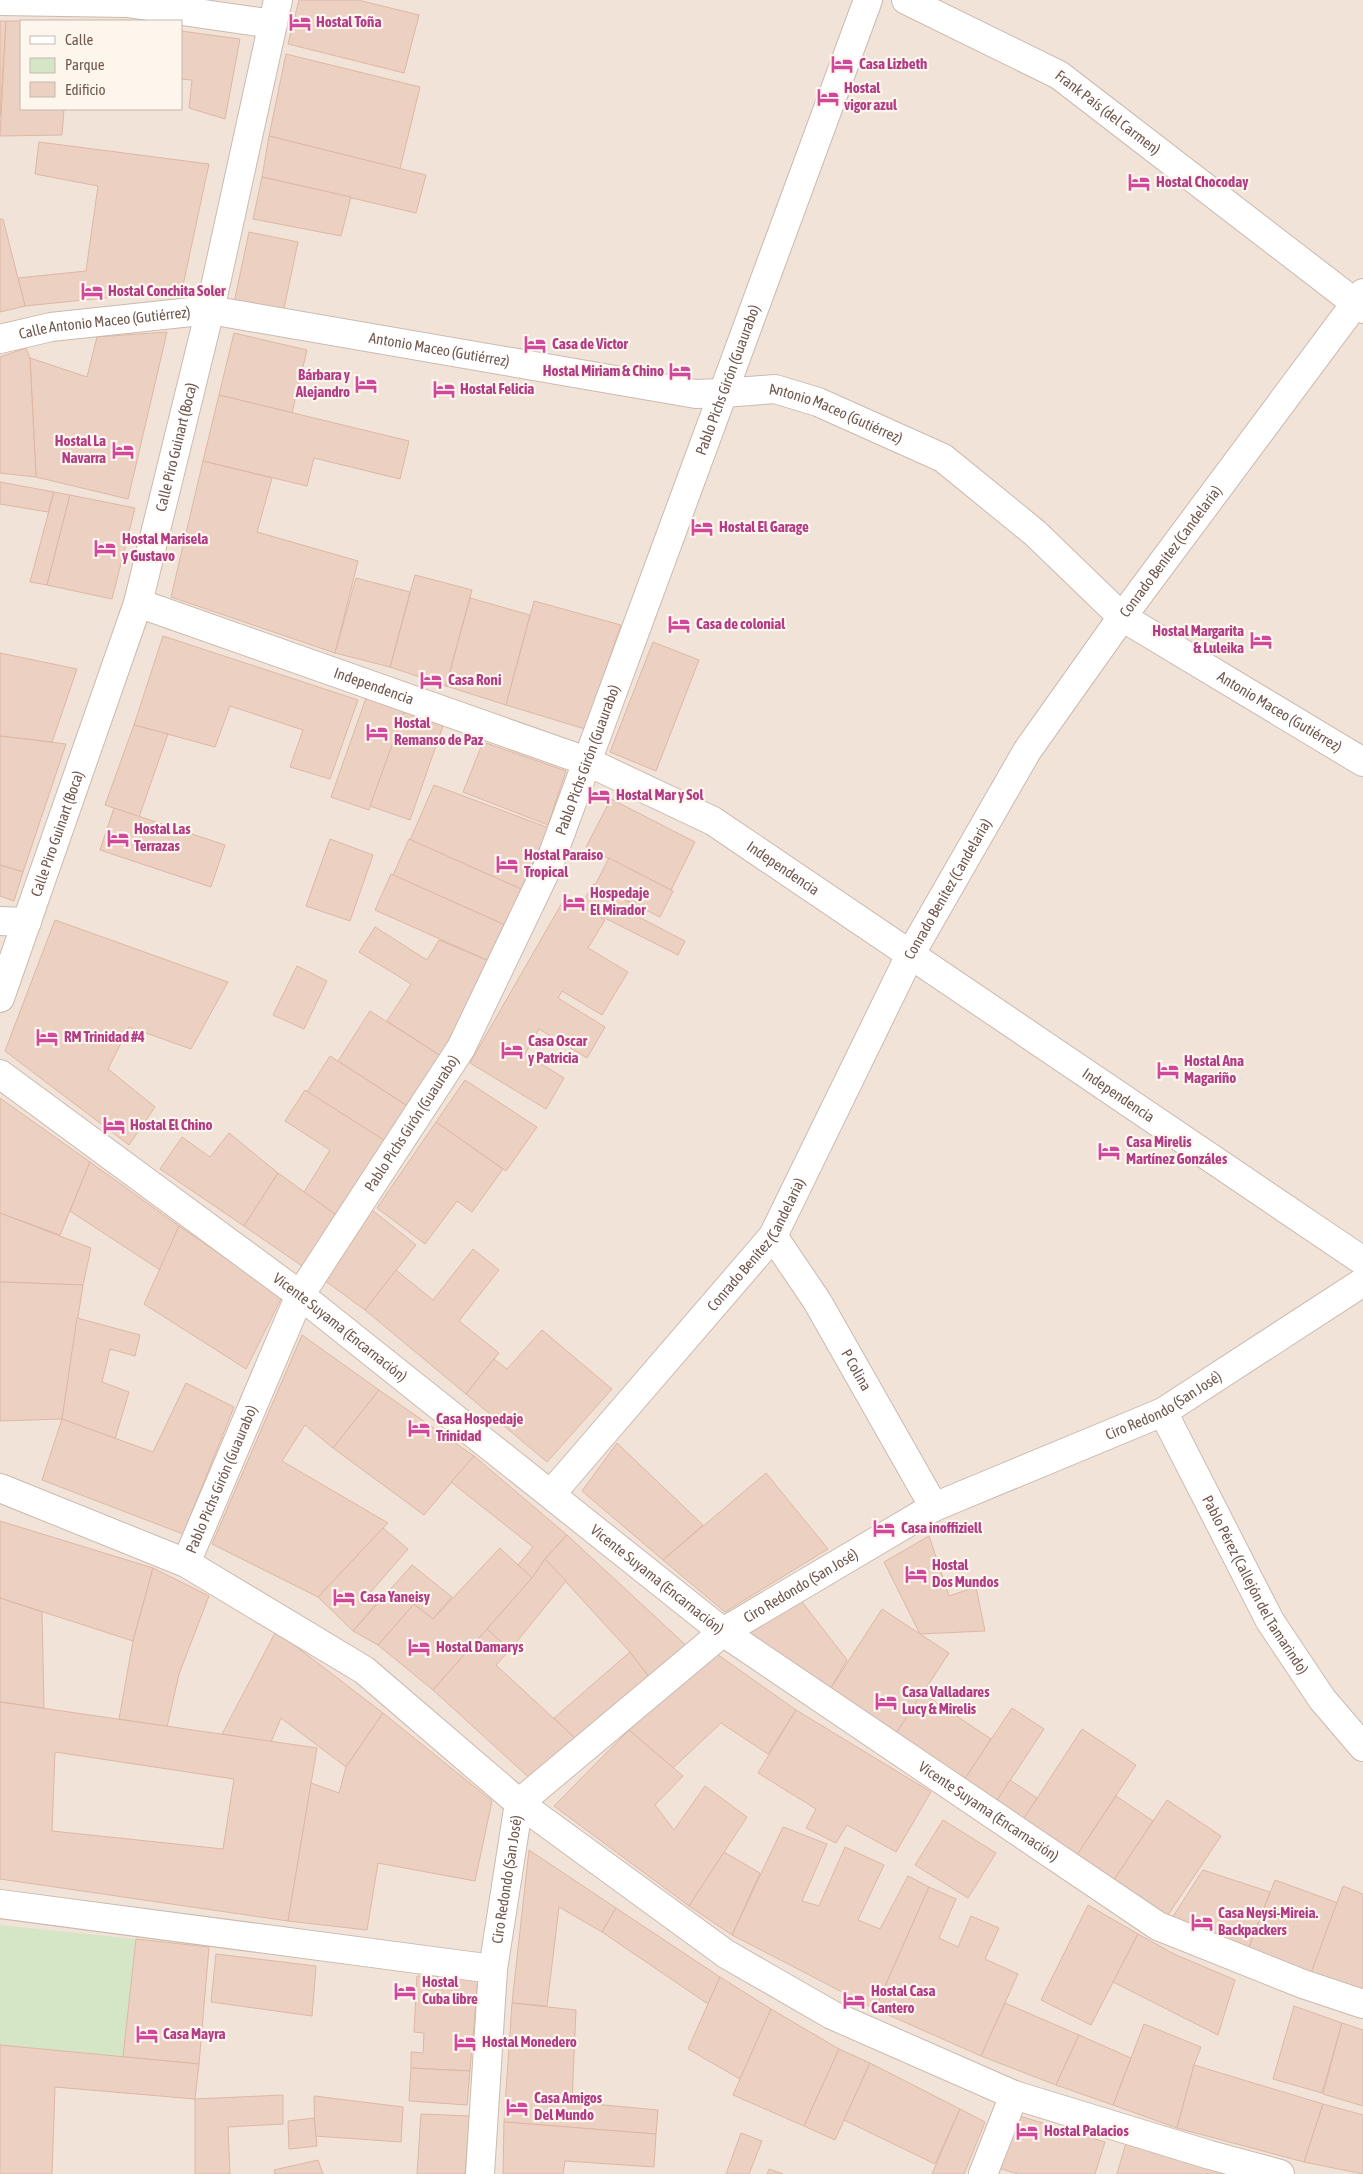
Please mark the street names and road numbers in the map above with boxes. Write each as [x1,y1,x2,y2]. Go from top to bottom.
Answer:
street label: Frank País (del Carmen) [1052,66,1164,158]
street label: Pablo Pichs Girón (Guaurabo) [692,302,763,457]
street label: Calle Antonio Maceo (Gutiérrez) [17,303,191,342]
street label: Antonio Maceo (Gutiérrez) [368,329,511,370]
street label: Antonio Maceo (Gutiérrez) [768,380,905,447]
street label: Calle Piro Guinart (Boca) [152,381,200,513]
street label: Conrado Benítez (Candelaria) [1116,482,1225,620]
street label: Independencia [332,664,416,708]
street label: Antonio Maceo (Gutiérrez) [1214,667,1345,755]
street label: Pablo Pichs Girón (Guaurabo) [552,682,623,837]
street label: Calle Piro Guinart (Boca) [27,768,87,899]
street label: Conrado Benítez (Candelaria) [900,815,994,962]
street label: Independencia [744,838,823,898]
street label: Pablo Pichs Girón (Guaurabo) [361,1052,462,1194]
street label: Independencia [1079,1065,1158,1125]
street label: Conrado Benítez (Candelaria) [703,1175,808,1314]
street label: Vicente Suyama (Encarnación) [270,1269,411,1385]
street label: P Colina [838,1346,875,1394]
street label: Ciro Redondo (San José) [1103,1367,1224,1443]
street label: Pablo Pichs Girón (Guaurabo) [182,1403,260,1556]
street label: Pablo Pérez (Callejón del Tamarindo) [1199,1492,1312,1677]
street label: Vicente Suyama (Encarnación) [587,1521,727,1637]
street label: Ciro Redondo (San José) [740,1545,861,1626]
street label: Vicente Suyama (Encarnación) [916,1758,1062,1864]
street label: Ciro Redondo (San José) [488,1814,525,1945]

